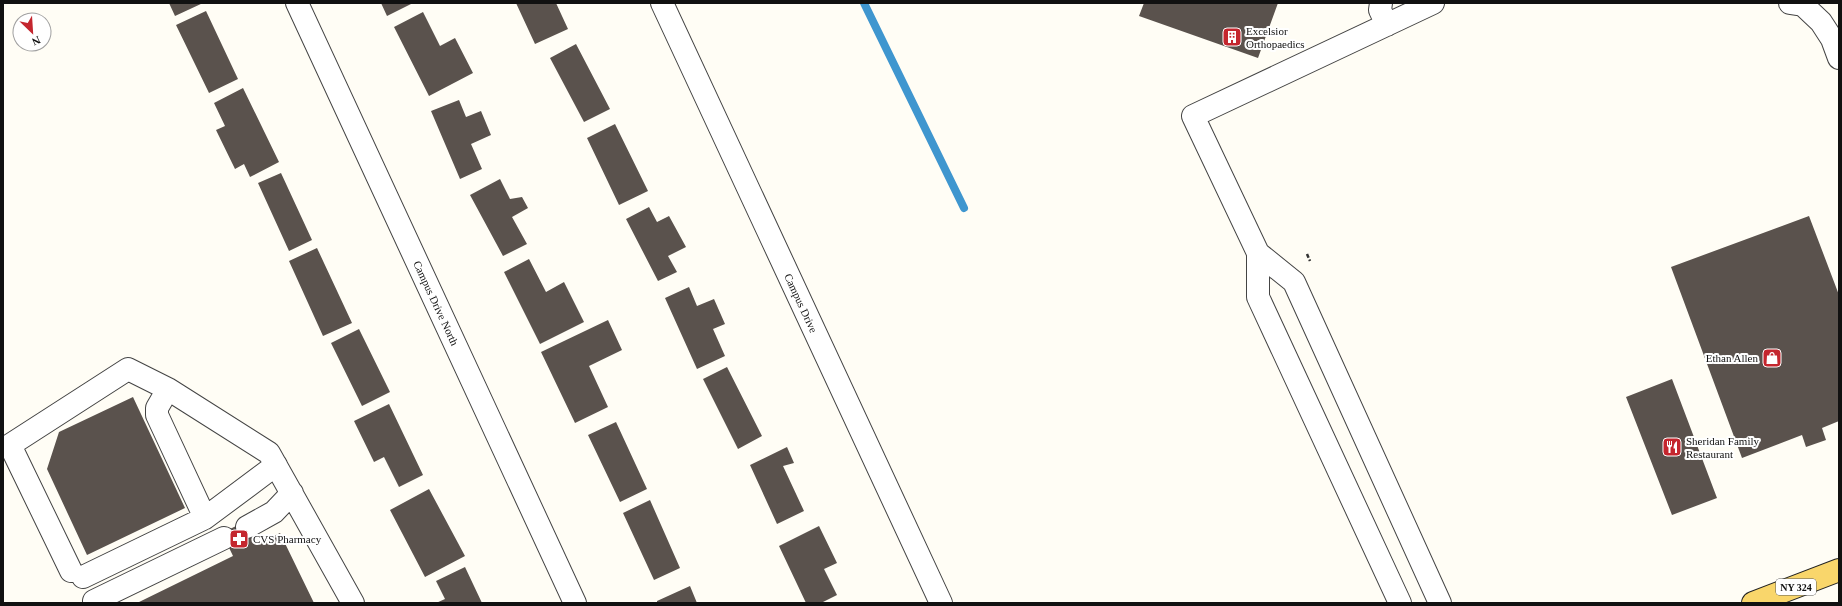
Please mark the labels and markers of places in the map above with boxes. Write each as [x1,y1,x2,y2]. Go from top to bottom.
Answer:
place label: Excelsior Orthopaedics [1246,25,1305,50]
building icon: Excelsior Orthopaedics [1221,26,1243,48]
shop icon: Ethan Allen [1761,347,1783,369]
place label: Ethan Allen [1706,352,1758,364]
place label: Sheridan Family Restaurant [1686,435,1760,460]
restaurant icon: Sheridan Family Restaurant [1661,436,1683,458]
pharmacy icon: CVS Pharmacy [228,528,250,550]
place label: CVS Pharmacy [253,533,322,545]

